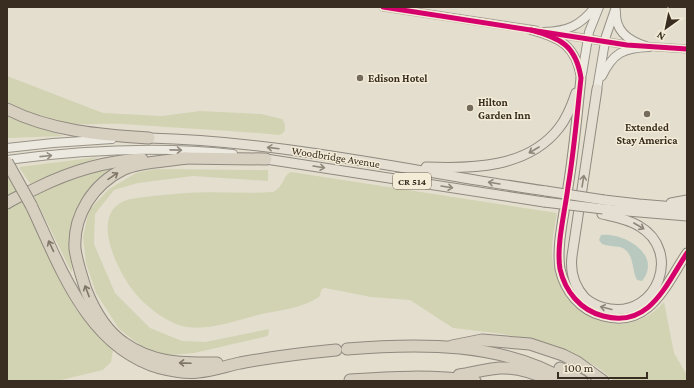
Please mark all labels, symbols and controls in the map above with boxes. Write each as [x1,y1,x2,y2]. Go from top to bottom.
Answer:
north arrow [646,8,686,48]
text: N [654,29,667,43]
place label: Edison Hotel [368,72,428,84]
marker: Edison Hotel [355,73,365,83]
place label: Hilton Garden Inn [478,96,531,121]
marker: Hilton Garden Inn [465,103,475,113]
marker: Extended Stay America [642,109,652,119]
place label: Extended Stay America [616,121,678,146]
one-way arrow [267,144,280,152]
street label: Woodbridge Avenue [291,144,381,171]
one-way arrow [169,146,182,153]
one-way arrow [528,146,540,154]
one-way arrow [39,152,52,159]
one-way arrow [312,163,325,171]
one-way arrow [107,172,118,180]
road number: CR 514 [393,173,431,189]
one-way arrow [579,175,587,188]
one-way arrow [488,179,501,187]
one-way arrow [440,183,453,191]
one-way arrow [633,222,645,230]
one-way arrow [47,241,54,253]
one-way arrow [82,285,90,297]
one-way arrow [599,304,612,311]
scale bar [558,354,647,380]
one-way arrow [179,359,192,367]
text: 100 m [564,361,594,375]

